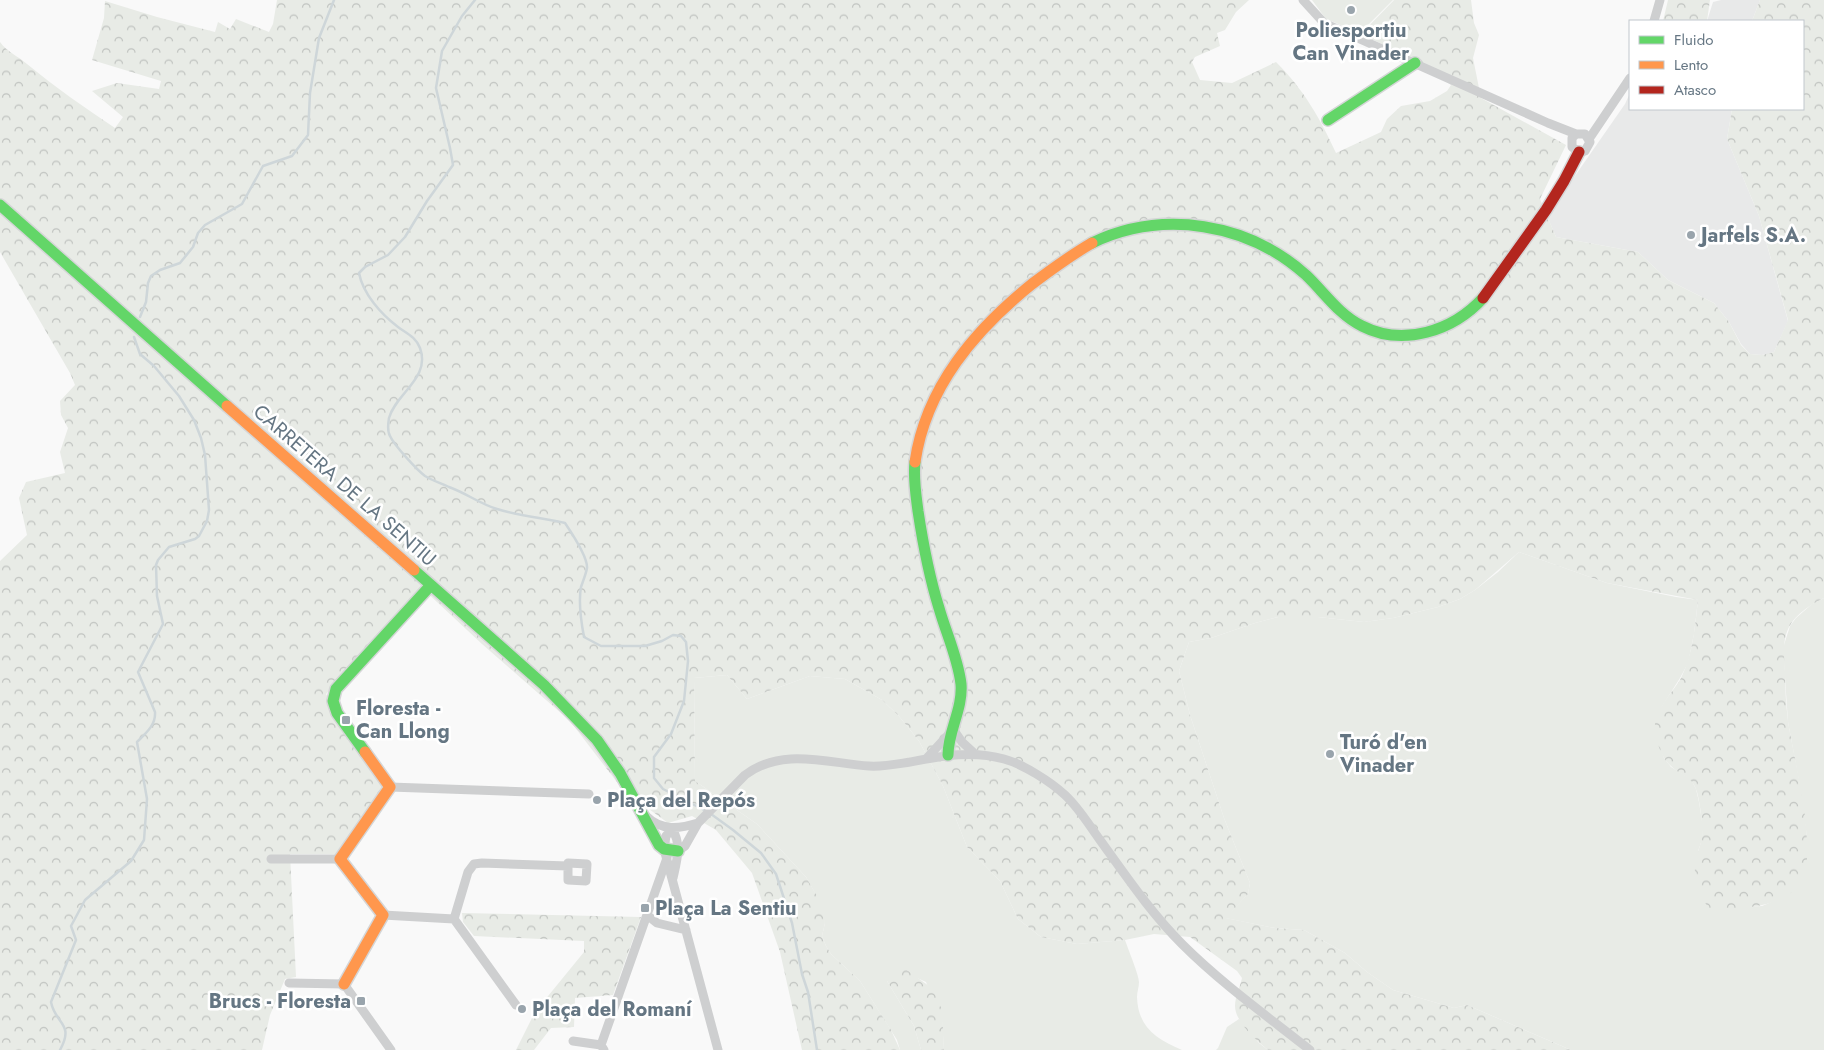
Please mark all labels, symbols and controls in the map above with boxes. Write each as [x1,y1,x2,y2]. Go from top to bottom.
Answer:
marker: Poliesportiu Can Vinader [1345,4,1357,16]
place label: Poliesportiu Can Vinader [1293,16,1410,68]
legend [1629,20,1804,110]
text: Fluido [1674,29,1713,51]
text: Lento [1674,54,1708,76]
text: Atasco [1674,79,1716,101]
place label: Jarfels S.A. [1697,221,1806,250]
marker: Jarfels S.A. [1685,229,1697,241]
street label: CARRETERA DE LA SENTIU [247,398,443,573]
place label: Floresta - Can Llong [356,694,450,746]
marker: Floresta - Can Llong [340,714,352,726]
place label: Turó d'en Vinader [1339,728,1427,780]
marker: Turó d'en Vinader [1324,748,1336,760]
place label: Plaça del Repós [607,786,755,815]
marker: Plaça del Repós [591,794,603,806]
place label: Plaça La Sentiu [655,894,796,923]
marker: Plaça La Sentiu [639,902,651,914]
place label: Brucs - Floresta [209,987,351,1016]
marker: Brucs - Floresta [355,995,367,1007]
place label: Plaça del Romaní [532,995,693,1024]
marker: Plaça del Romaní [516,1003,528,1015]

